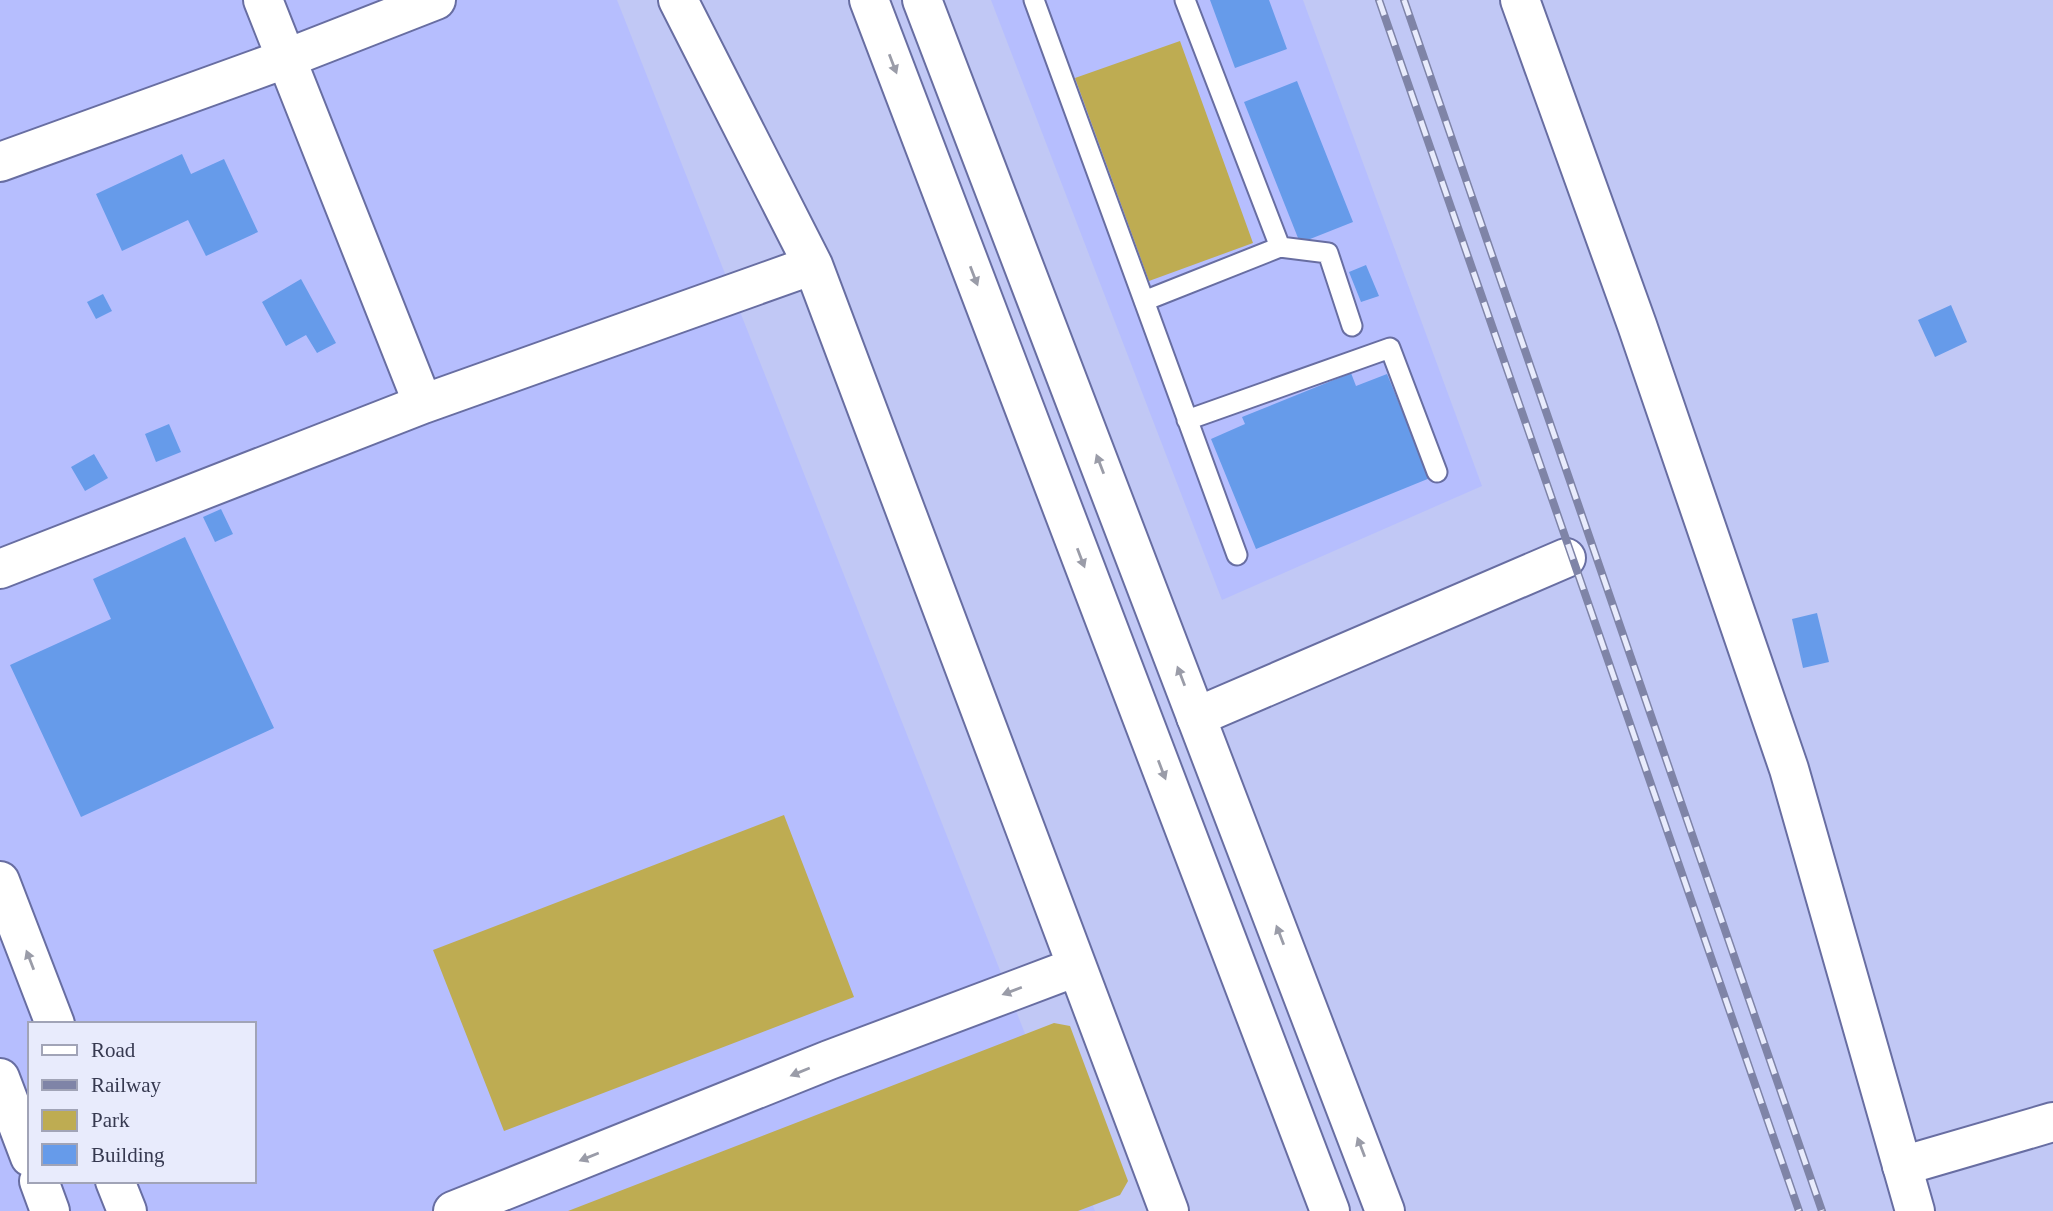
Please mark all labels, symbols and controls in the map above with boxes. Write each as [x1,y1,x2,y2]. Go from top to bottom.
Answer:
one-way arrow [888,53,899,74]
one-way arrow [969,266,980,287]
one-way arrow [1094,453,1105,474]
one-way arrow [1076,547,1087,568]
one-way arrow [1175,666,1186,687]
one-way arrow [1157,760,1168,781]
one-way arrow [1274,924,1285,945]
one-way arrow [25,949,36,970]
one-way arrow [1002,986,1023,997]
legend [28,1022,256,1183]
text: Road [91,1038,136,1062]
one-way arrow [789,1066,810,1077]
text: Railway [91,1073,161,1097]
text: Park [91,1108,130,1132]
one-way arrow [1355,1137,1366,1158]
text: Building [91,1143,165,1167]
one-way arrow [578,1151,599,1162]

